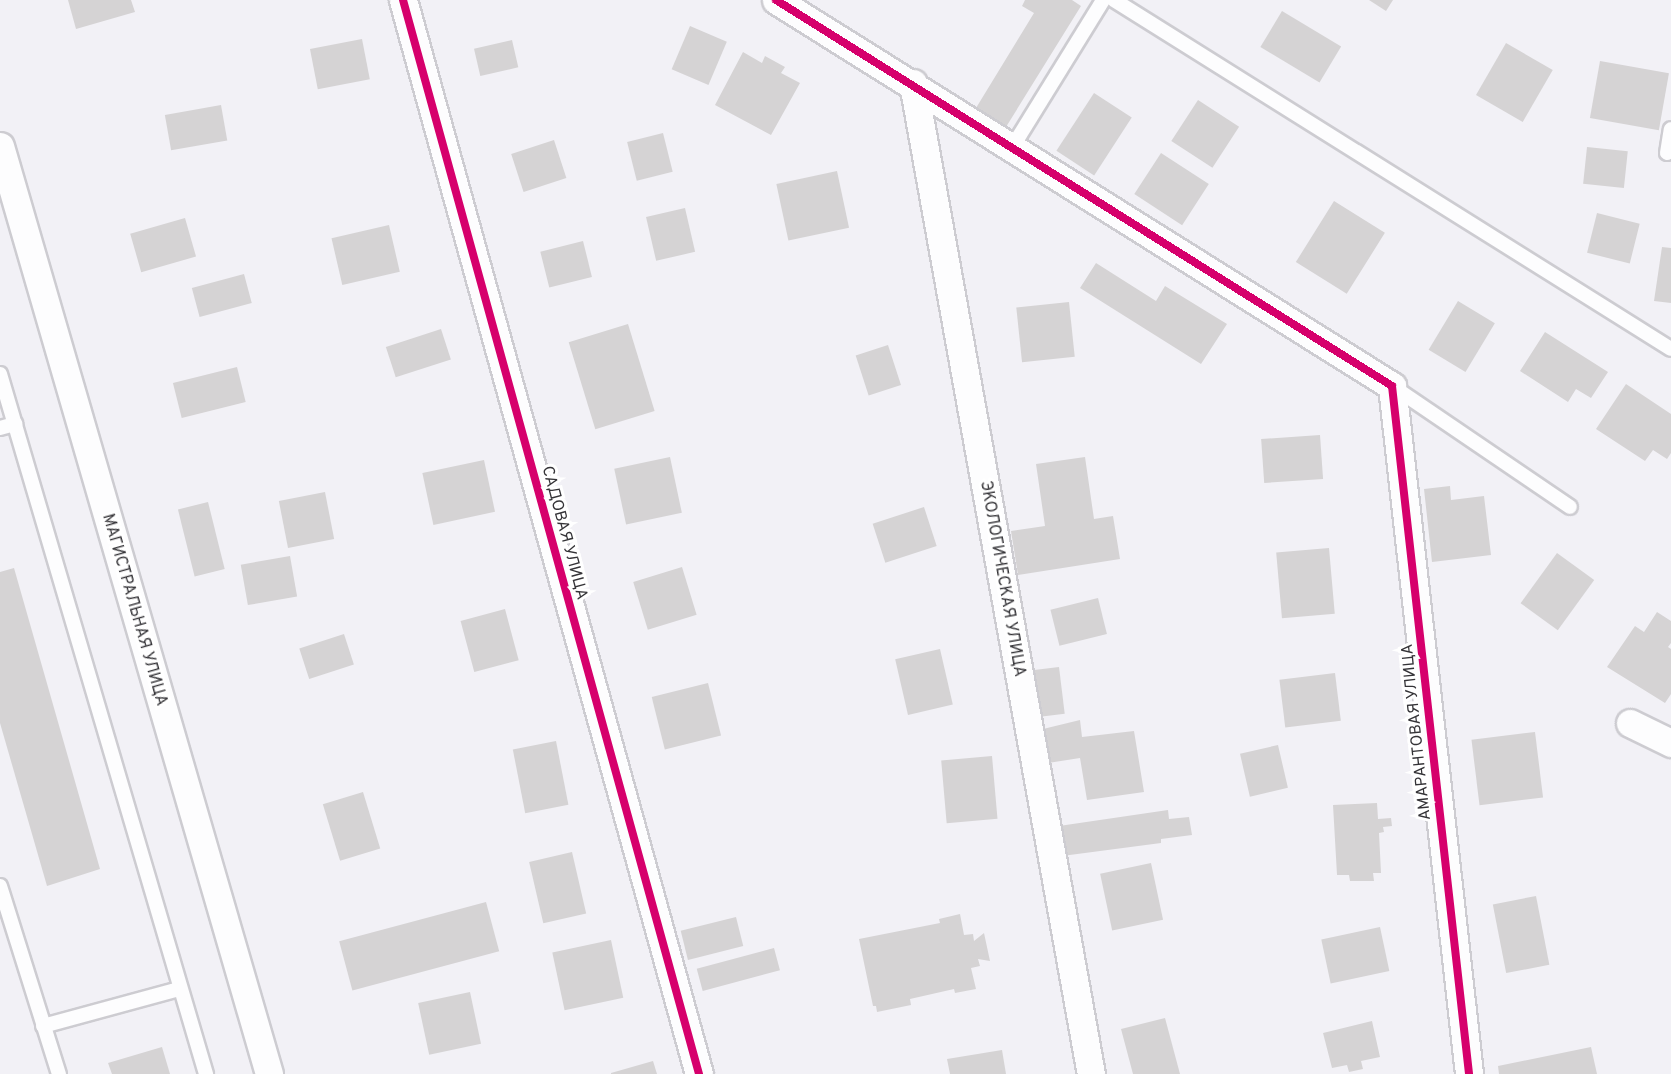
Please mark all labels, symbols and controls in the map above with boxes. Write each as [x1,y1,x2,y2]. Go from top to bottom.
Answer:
street label: САДОВАЯ УЛИЦА [537,464,591,602]
street label: ЭКОЛОГИЧЕСКАЯ УЛИЦА [975,480,1029,678]
street label: МАГИСТРАЛЬНАЯ УЛИЦА [97,512,171,708]
street label: АМАРАНТОВАЯ УЛИЦА [1398,643,1436,821]

